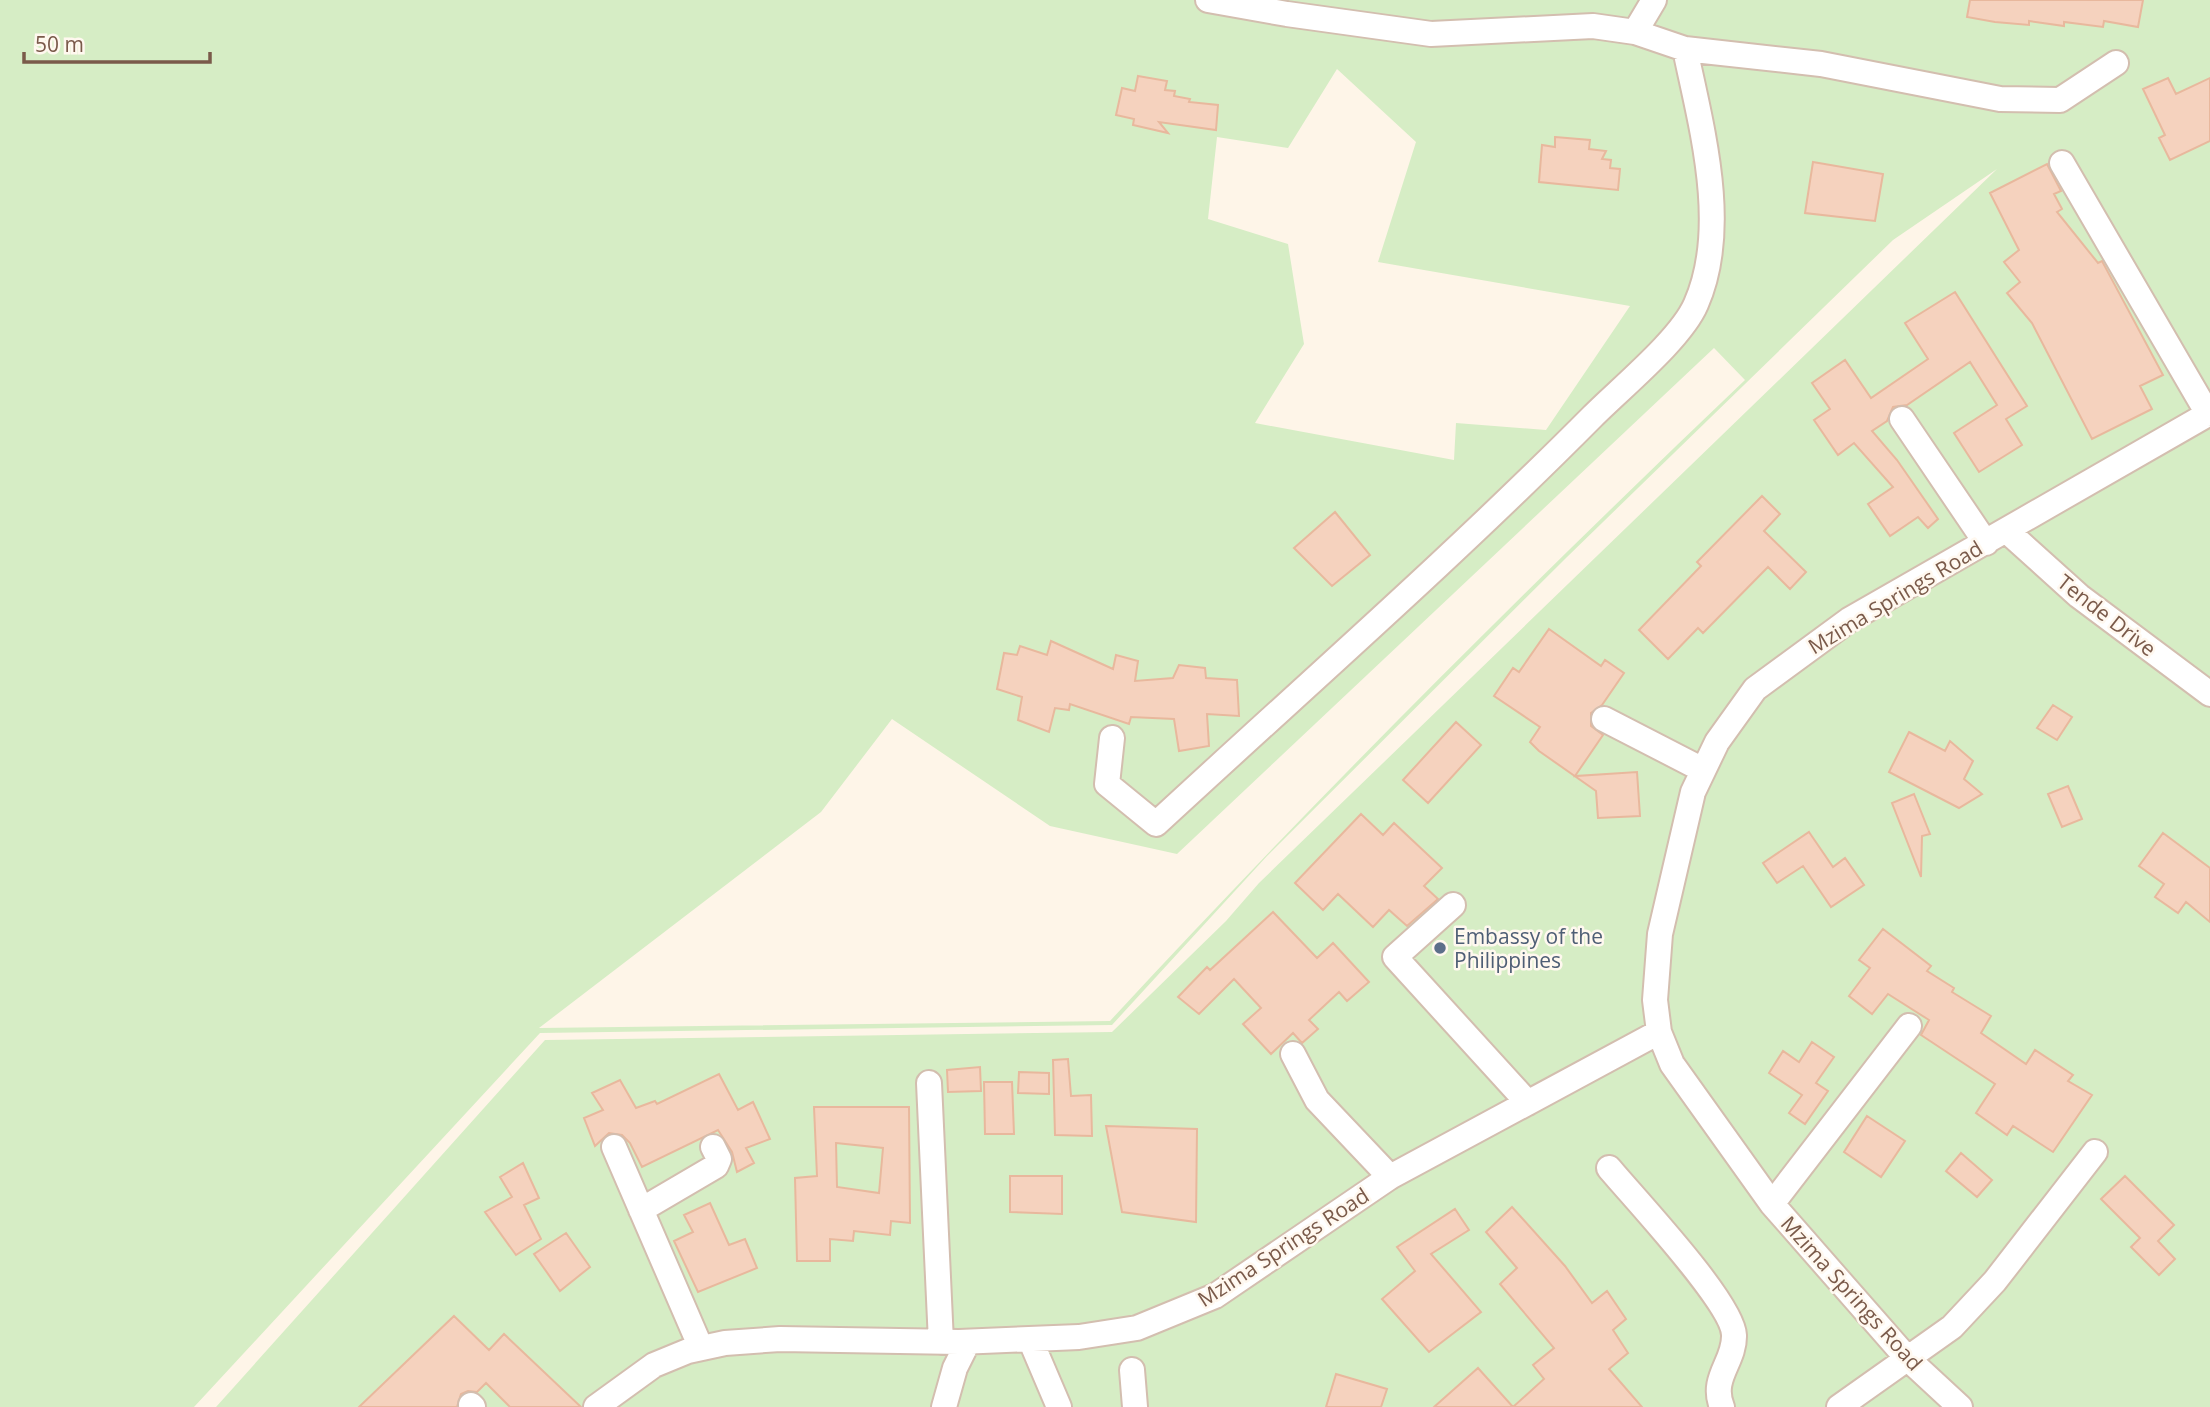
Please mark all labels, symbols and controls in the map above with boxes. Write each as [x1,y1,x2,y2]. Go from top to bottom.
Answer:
scale bar [24,21,210,65]
text: 50 m [35,30,84,58]
street label: Mzima Springs Road [1803,534,1987,660]
street label: Tende Drive [2052,568,2162,662]
place label: Embassy of the Philippines [1454,922,1603,974]
marker: Embassy of the Philippines [1432,940,1448,956]
street label: Mzima Springs Road [1192,1181,1374,1313]
street label: Mzima Springs Road [1775,1210,1929,1376]

